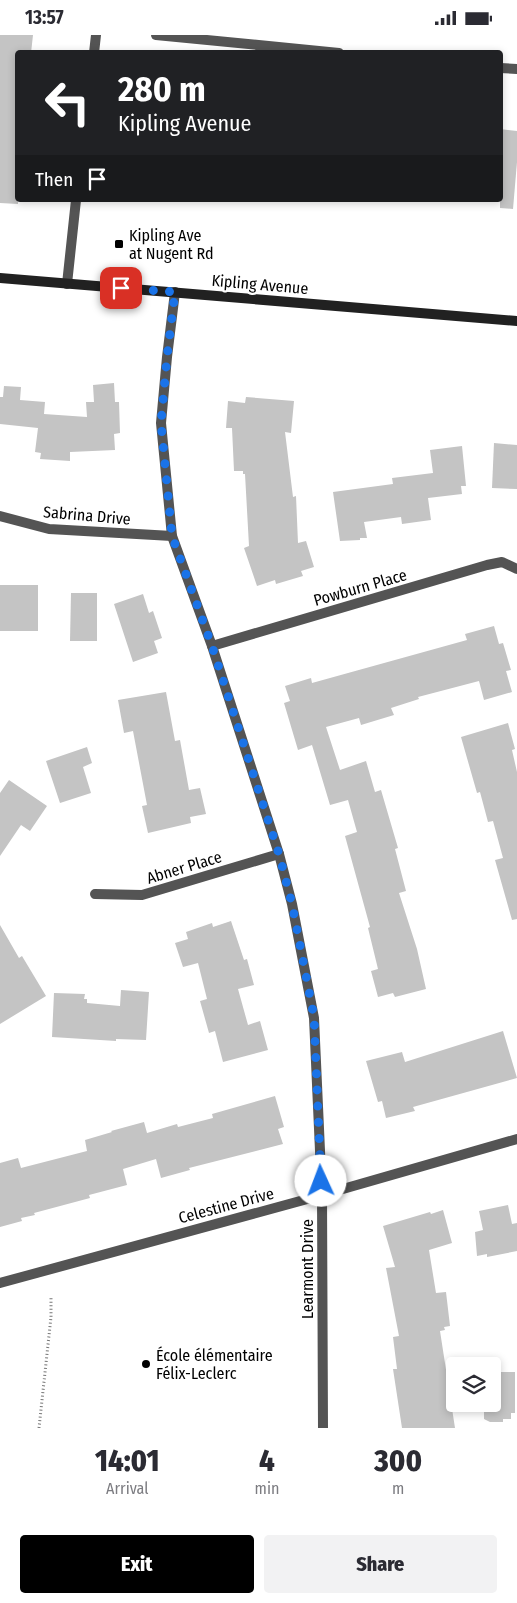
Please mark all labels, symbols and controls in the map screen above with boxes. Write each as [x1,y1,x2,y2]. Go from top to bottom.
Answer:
text: 13:57 [25,6,64,29]
text: 280 m [118,68,206,110]
icon: left [35,70,100,135]
text: Kipling Avenue [118,110,251,137]
icon: arrive [83,165,111,193]
text: Then [35,168,73,191]
place label: Kipling Ave at Nugent Rd [129,226,214,263]
marker: Kipling Ave at Nugent Rd [113,238,125,250]
pin [100,267,142,309]
street label: Kipling Avenue [211,271,309,298]
icon: arrive [107,274,135,302]
street label: Sabrina Drive [42,502,132,529]
street label: Powburn Place [311,565,409,610]
street label: Abner Place [144,847,224,888]
position arrow [294,1154,346,1206]
street label: Celestine Drive [176,1184,276,1227]
street label: Learmont Drive [298,1219,317,1319]
place label: École élémentaire Félix-Leclerc [156,1346,273,1383]
map controls [446,1357,501,1412]
button: layers [446,1357,501,1412]
marker: École élémentaire Félix-Leclerc [140,1358,152,1370]
text: 14:01 [95,1443,160,1479]
text: 4 [259,1443,275,1479]
text: 300 [374,1443,422,1479]
text: Arrival [106,1479,149,1498]
text: min [255,1479,279,1498]
text: m [392,1479,404,1498]
button: Exit [20,1535,254,1593]
button: Share [264,1535,497,1593]

